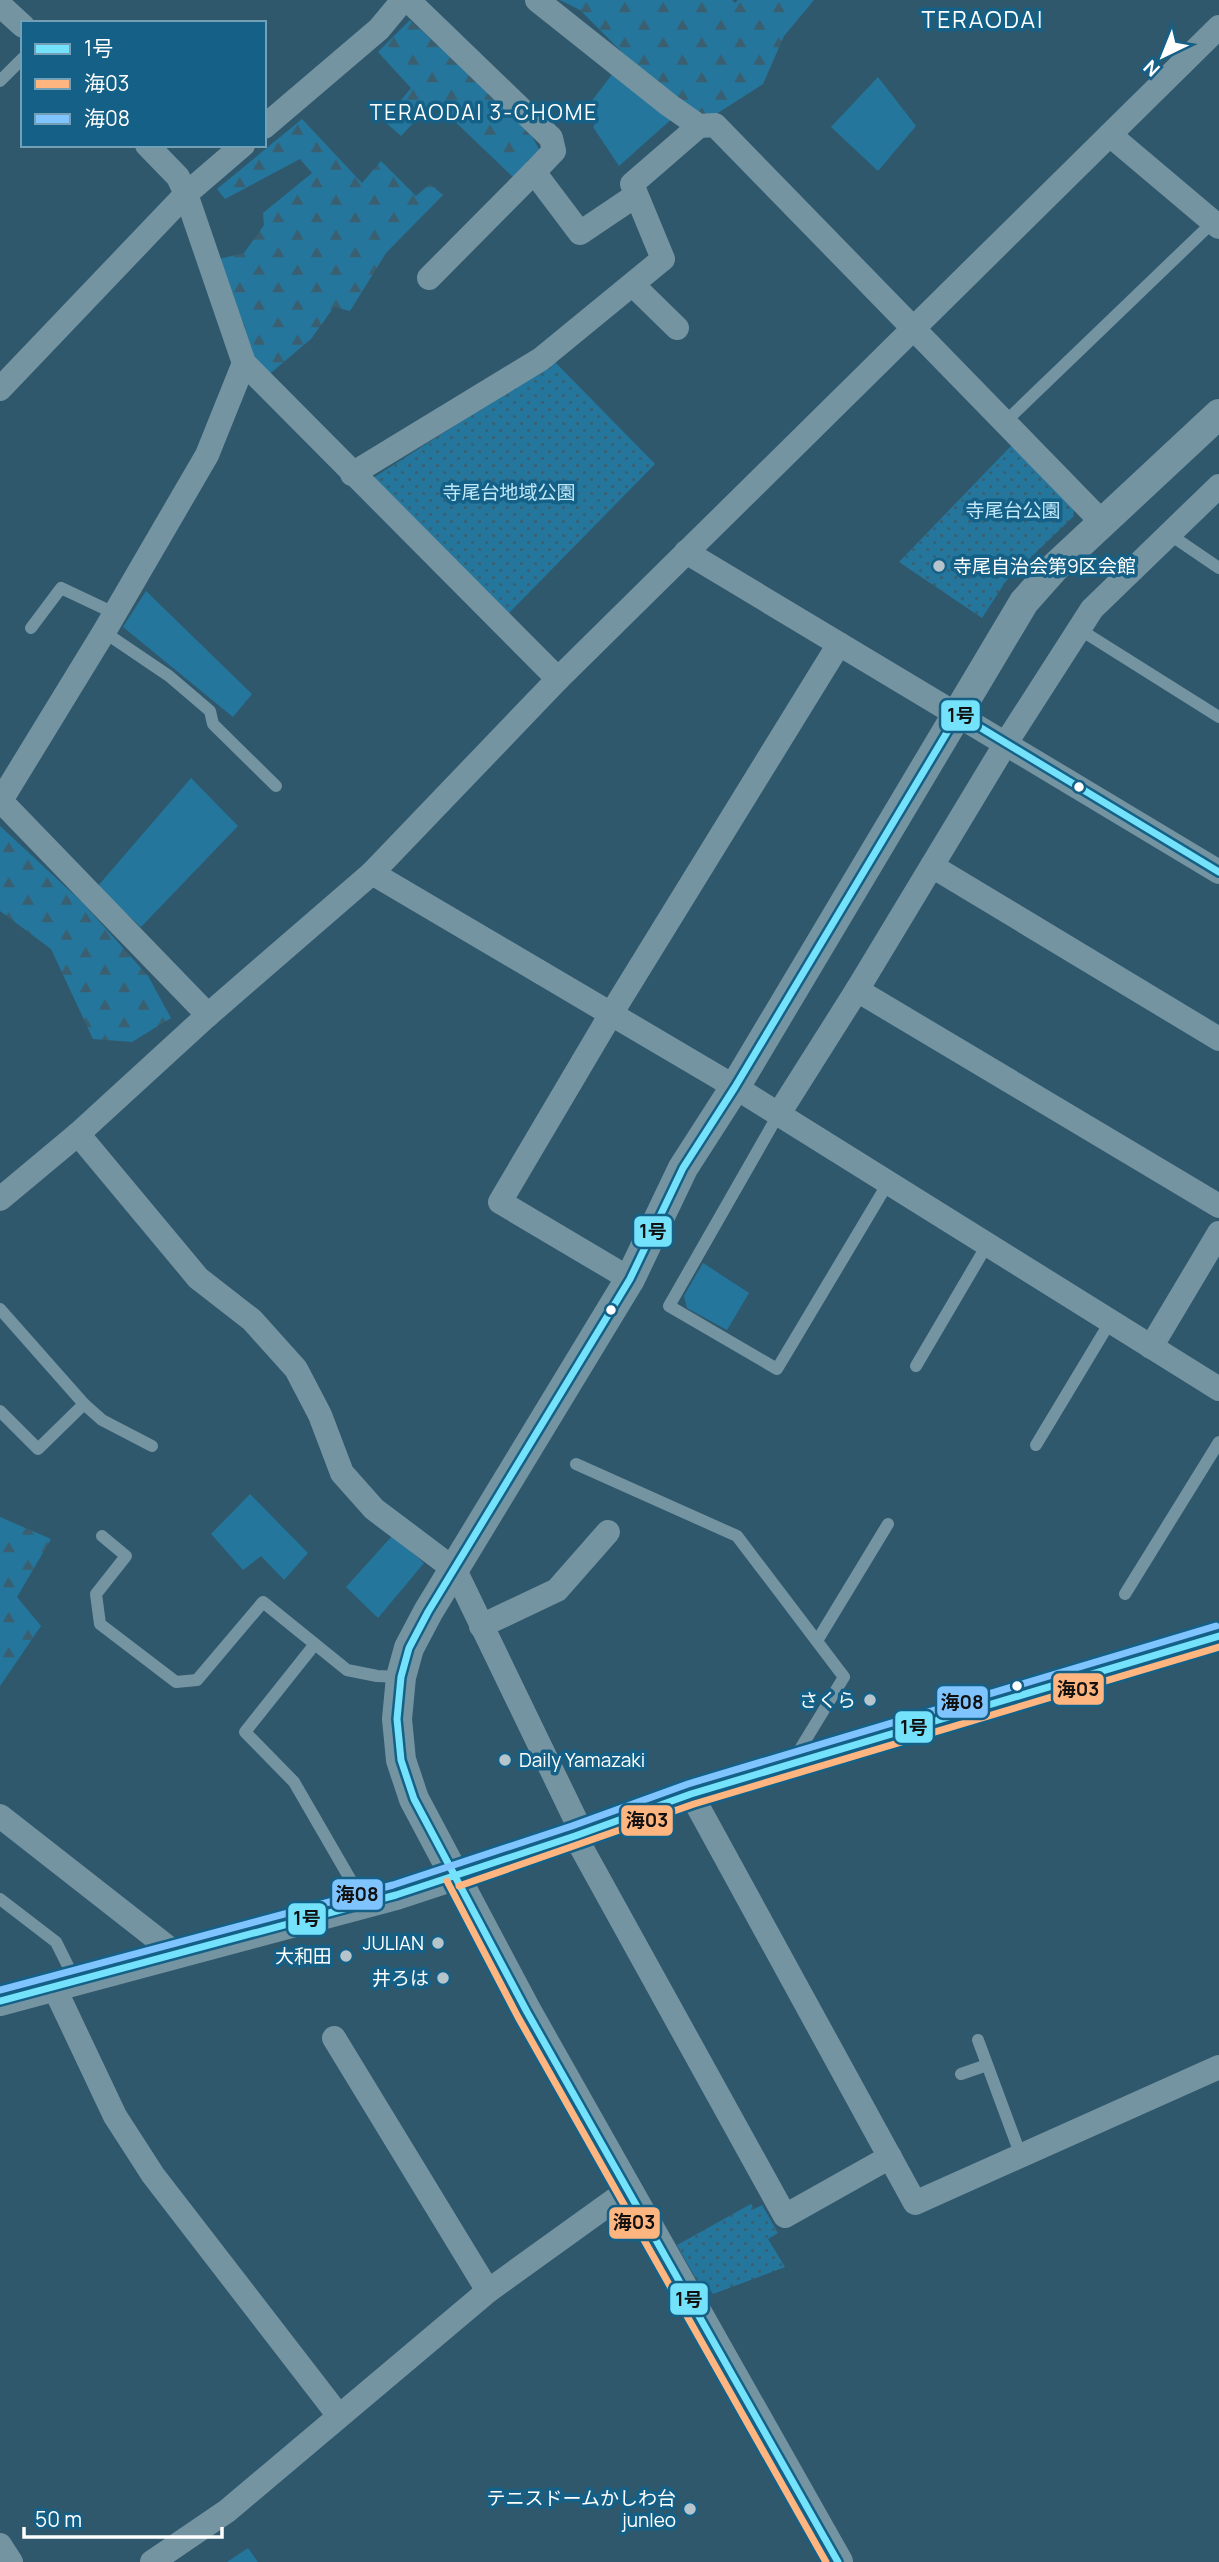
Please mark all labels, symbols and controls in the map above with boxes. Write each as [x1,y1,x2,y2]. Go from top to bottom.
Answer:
district label: TERAODAI [921,3,1045,35]
legend [21,21,266,147]
north arrow [1128,21,1198,91]
text: 1号 [84,34,113,62]
text: N [1138,54,1165,83]
text: 海03 [84,69,129,97]
district label: TERAODAI 3-CHOME [370,98,598,126]
text: 海08 [84,104,130,132]
park label: 寺尾台地域公園 [442,479,576,505]
park label: 寺尾台公園 [965,497,1061,523]
place label: 寺尾自治会第9区会館 [953,553,1136,579]
marker: 寺尾自治会第9区会館 [931,558,947,574]
line badge: 1号 [940,699,981,732]
text: 1号 [947,702,975,728]
unlabelled marker [1072,780,1086,794]
line badge: 1号 [633,1215,673,1248]
text: 1号 [639,1218,667,1244]
unlabelled marker [604,1303,618,1317]
line badge: 海03 [1052,1672,1105,1706]
text: 海03 [1057,1676,1099,1702]
unlabelled marker [1010,1679,1024,1693]
line badge: 海08 [936,1685,989,1719]
place label: さくら [799,1687,856,1713]
text: 海08 [940,1689,984,1715]
marker: さくら [862,1692,878,1708]
line badge: 1号 [894,1710,934,1744]
text: 1号 [900,1714,928,1740]
place label: Daily Yamazaki [519,1747,645,1773]
marker: Daily Yamazaki [497,1752,513,1768]
line badge: 海03 [620,1804,674,1837]
text: 海03 [626,1807,668,1833]
line badge: 海08 [331,1878,384,1911]
text: 海08 [335,1881,379,1907]
line badge: 1号 [287,1902,327,1936]
text: 1号 [293,1905,321,1931]
place label: JULIAN [363,1930,424,1956]
marker: JULIAN [430,1935,446,1951]
place label: 大和田 [275,1943,332,1969]
marker: 大和田 [338,1948,354,1964]
place label: 井ろは [372,1965,429,1991]
marker: 井ろは [435,1970,451,1986]
line badge: 海03 [608,2206,661,2240]
text: 海03 [613,2209,655,2235]
line badge: 1号 [669,2282,709,2316]
text: 1号 [675,2286,703,2312]
place label: テニスドームかしわ台 junleo [487,2485,676,2533]
scale bar [24,2496,222,2540]
marker: テニスドームかしわ台 junleo [682,2501,698,2517]
text: 50 m [35,2505,82,2533]

